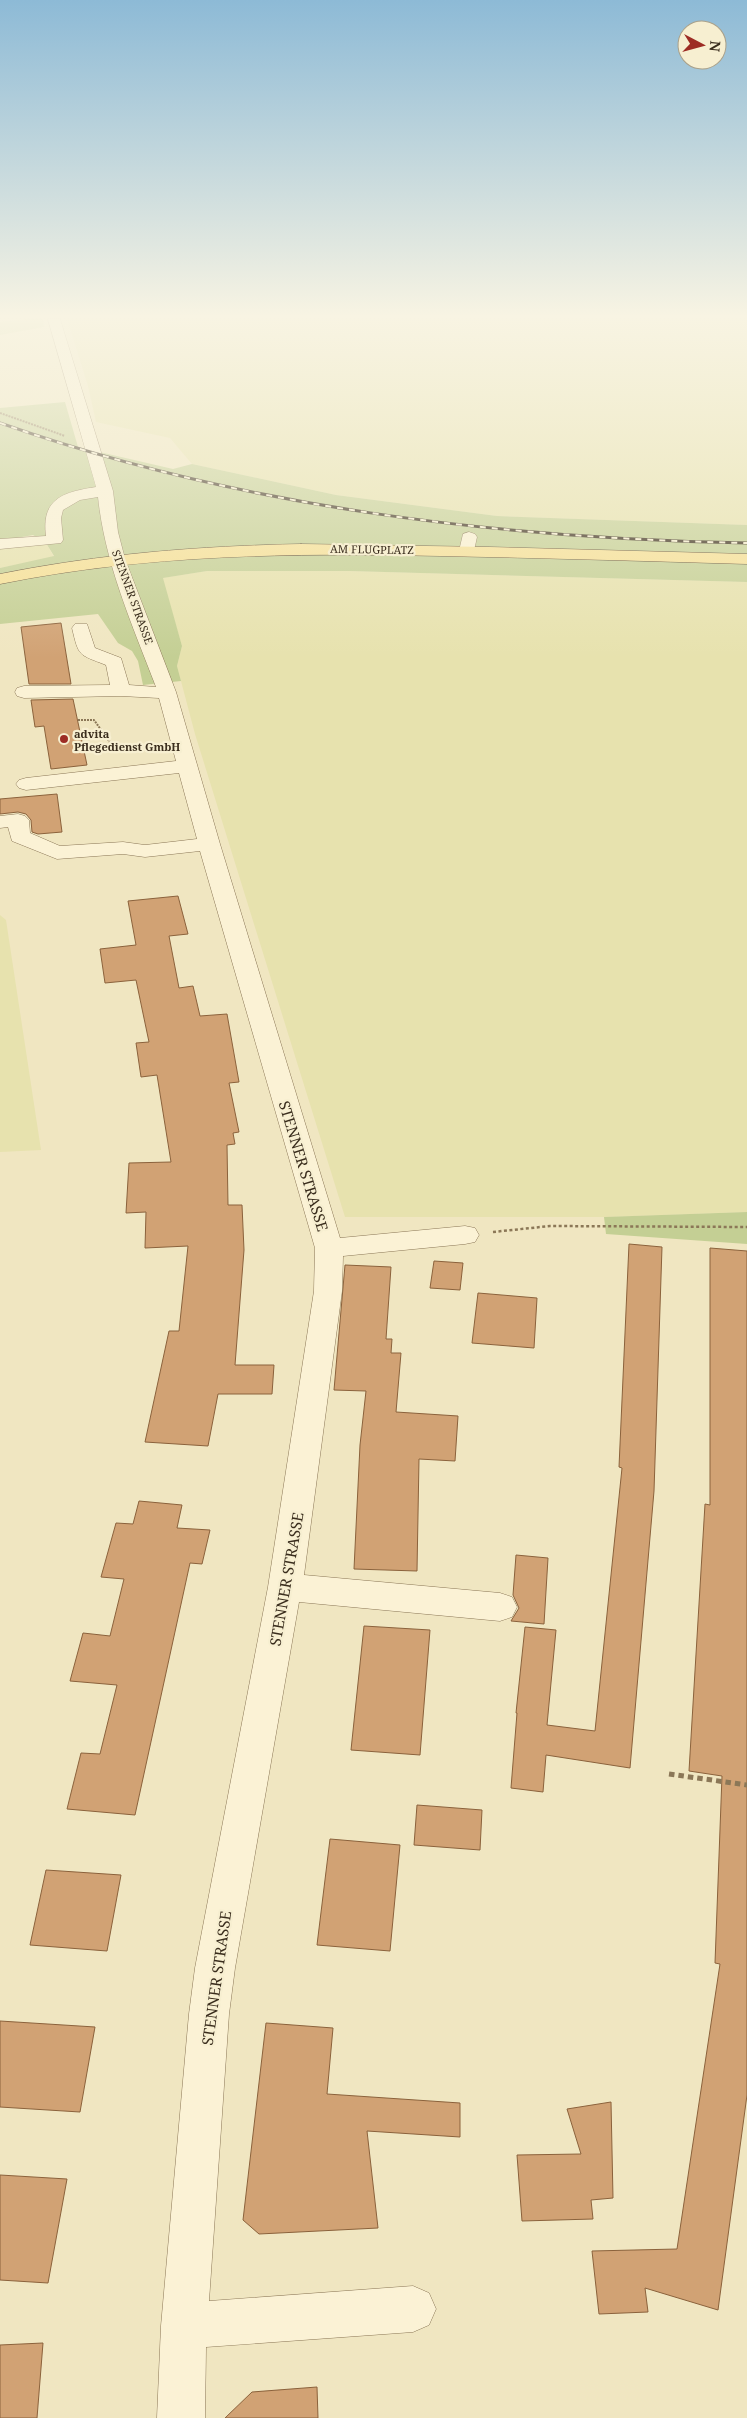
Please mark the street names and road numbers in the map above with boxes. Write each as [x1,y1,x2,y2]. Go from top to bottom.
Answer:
street label: AM FLUGPLATZ [330,541,415,557]
street label: STENNER STRASSE [109,548,157,646]
street label: STENNER STRASSE [275,1098,333,1234]
street label: STENNER STRASSE [264,1511,308,1647]
street label: STENNER STRASSE [197,1910,235,2046]

